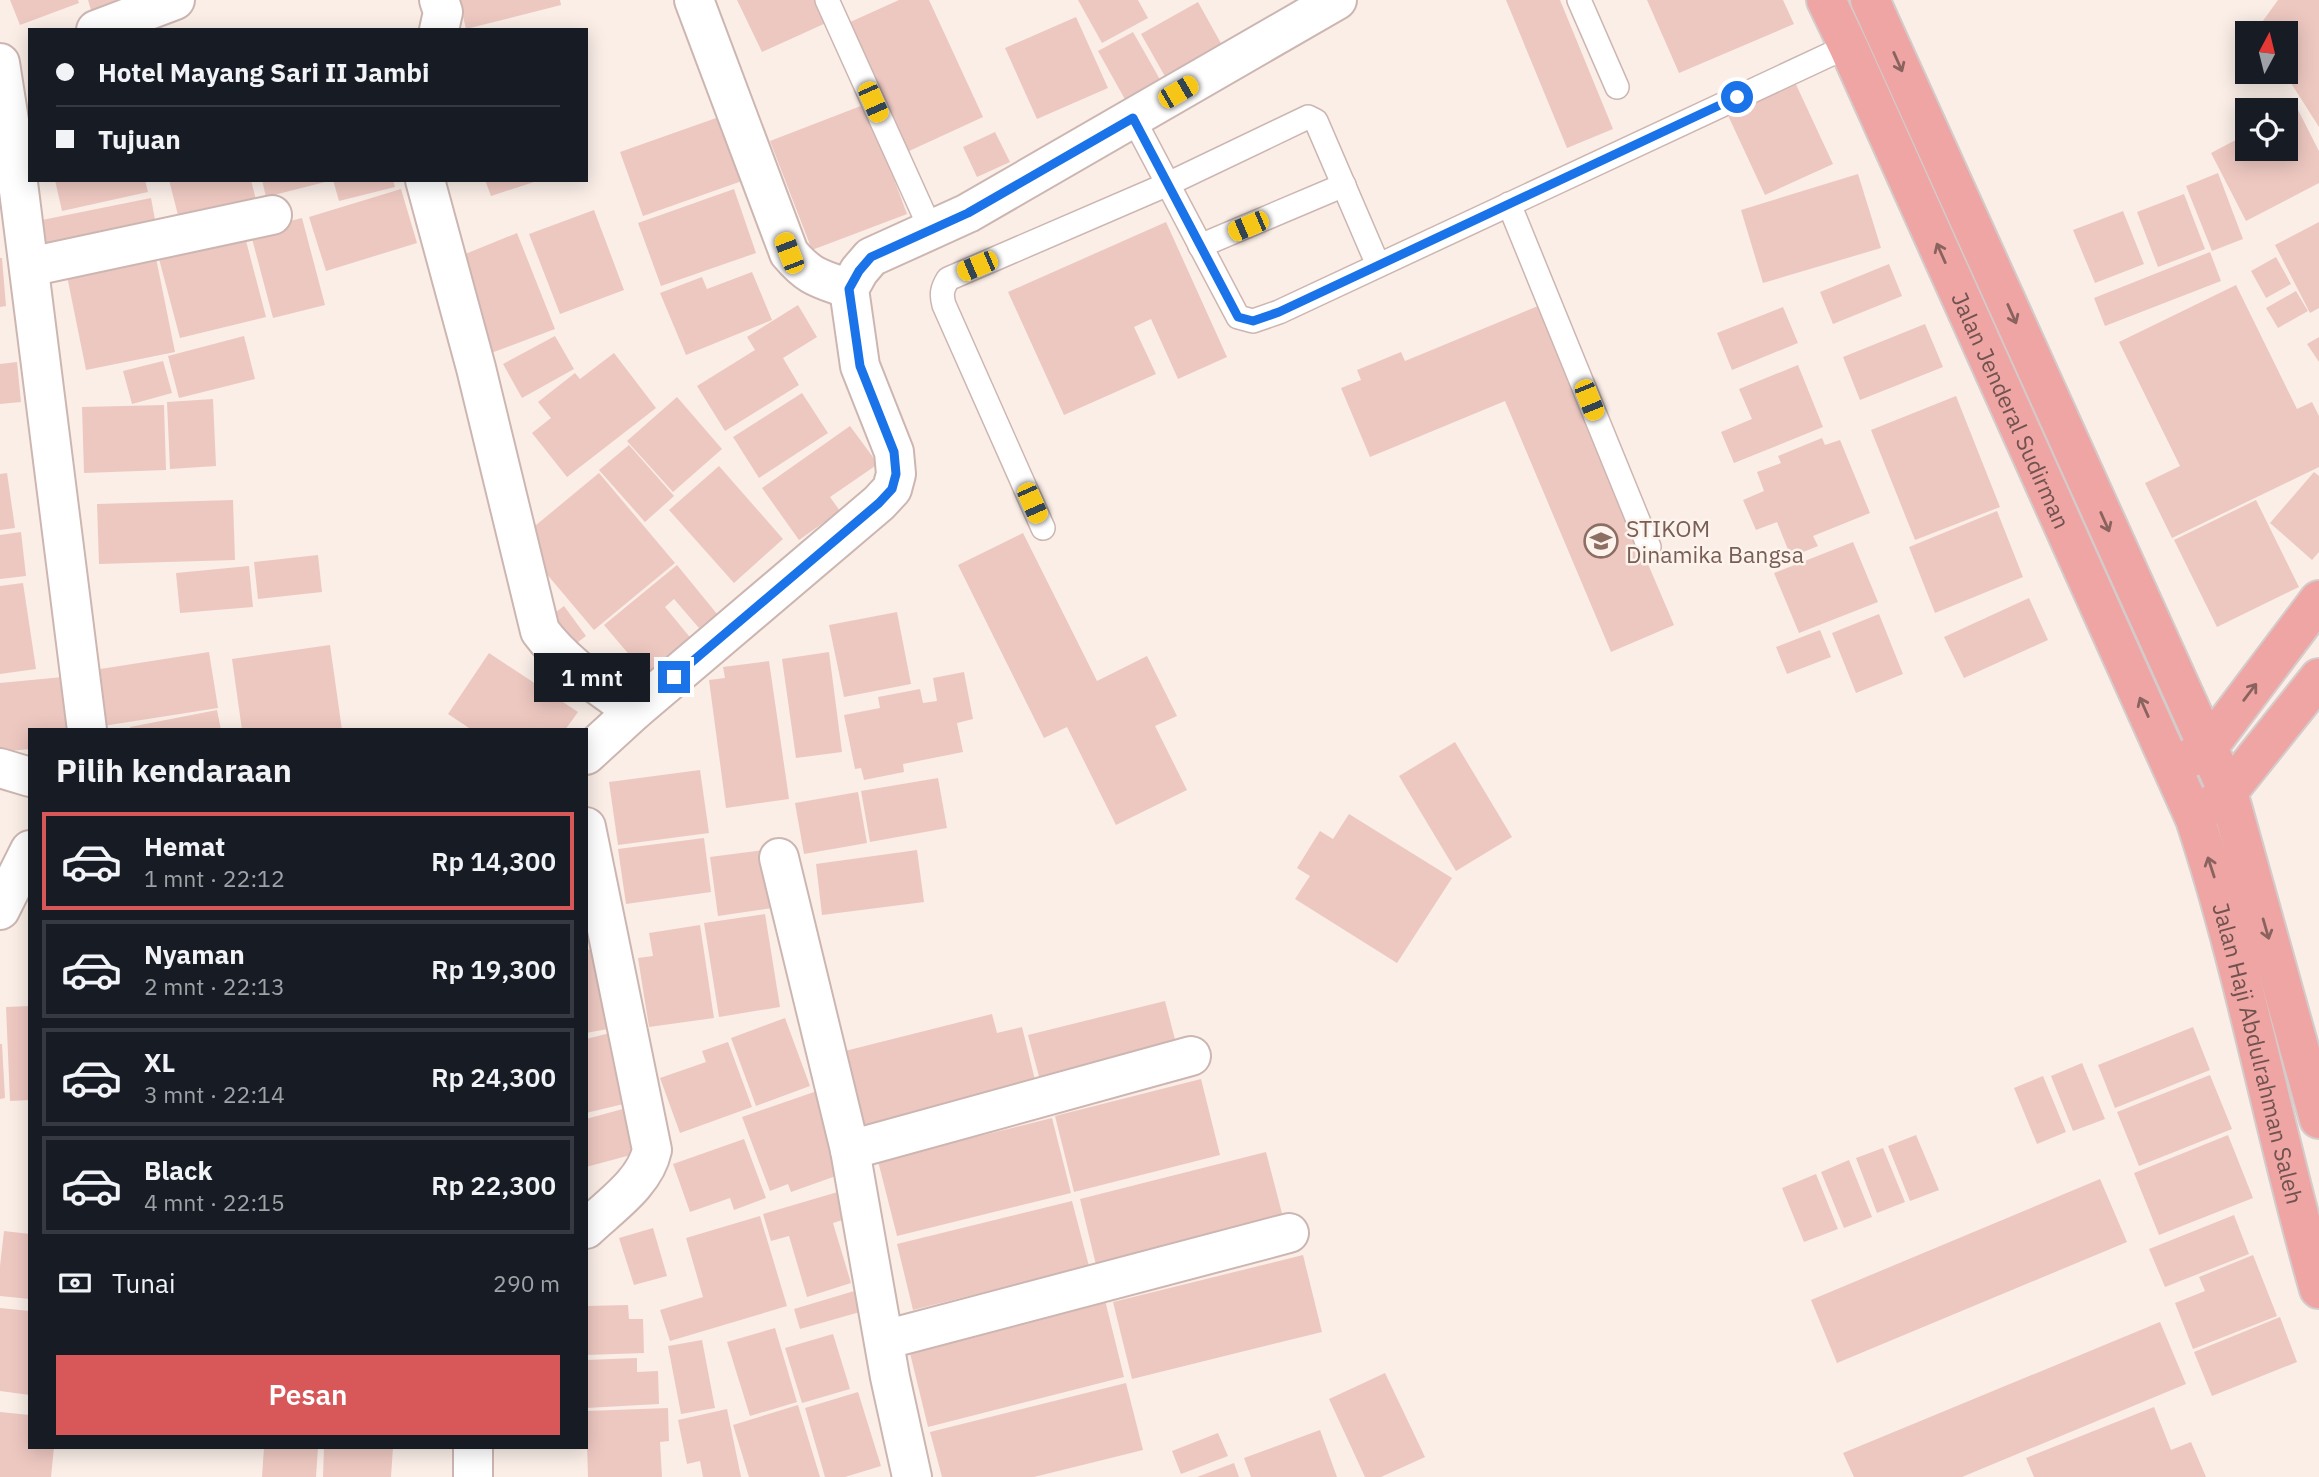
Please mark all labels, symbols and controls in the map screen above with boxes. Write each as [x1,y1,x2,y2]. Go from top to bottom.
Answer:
north arrow [2235,21,2298,84]
map controls [2235,21,2298,161]
one-way arrow [1892,51,1905,72]
text: Hotel Mayang Sari II Jambi [98,55,429,89]
car [1155,72,1202,112]
car [855,79,892,125]
route start [1721,81,1753,113]
button: locate [2235,98,2298,161]
text: Tujuan [98,122,181,156]
car [1225,208,1272,244]
car [772,230,807,276]
one-way arrow [1934,243,1947,264]
car [954,248,1001,284]
street label: Jalan Jenderal Sudirman [1945,287,2078,533]
one-way arrow [2006,303,2019,324]
car [1572,377,1607,423]
car [1014,480,1051,526]
one-way arrow [2100,511,2113,532]
place label: STIKOM Dinamika Bangsa [1626,513,1804,569]
school or university icon: STIKOM Dinamika Bangsa [1582,522,1620,560]
callout: 1 mnt [534,652,650,702]
route end [658,661,690,693]
text: 1 mnt [561,662,623,692]
one-way arrow [2242,682,2257,701]
one-way arrow [2137,697,2150,718]
text: Pilih kendaraan [56,749,292,791]
text: Hemat [144,829,225,863]
icon: car [60,830,123,893]
text: Rp 14,300 [431,844,556,878]
one-way arrow [2204,856,2217,878]
text: 1 mnt · 22:12 [144,863,285,893]
street label: Jalan Haji Abdulrahman Saleh [2206,899,2310,1207]
one-way arrow [2260,917,2273,940]
text: Nyaman [144,937,245,971]
icon: car [60,938,123,1001]
text: Rp 19,300 [431,952,556,986]
text: 2 mnt · 22:13 [144,971,285,1001]
text: XL [144,1045,175,1079]
icon: car [60,1046,123,1109]
text: Rp 24,300 [431,1060,556,1094]
text: 3 mnt · 22:14 [144,1079,285,1109]
text: Black [144,1153,212,1187]
icon: car [60,1154,123,1217]
text: Rp 22,300 [431,1168,556,1202]
text: 4 mnt · 22:15 [144,1187,285,1217]
icon: cash [56,1264,94,1302]
text: Tunai [112,1266,176,1300]
text: 290 m [493,1268,560,1298]
button: Pesan [56,1355,560,1435]

